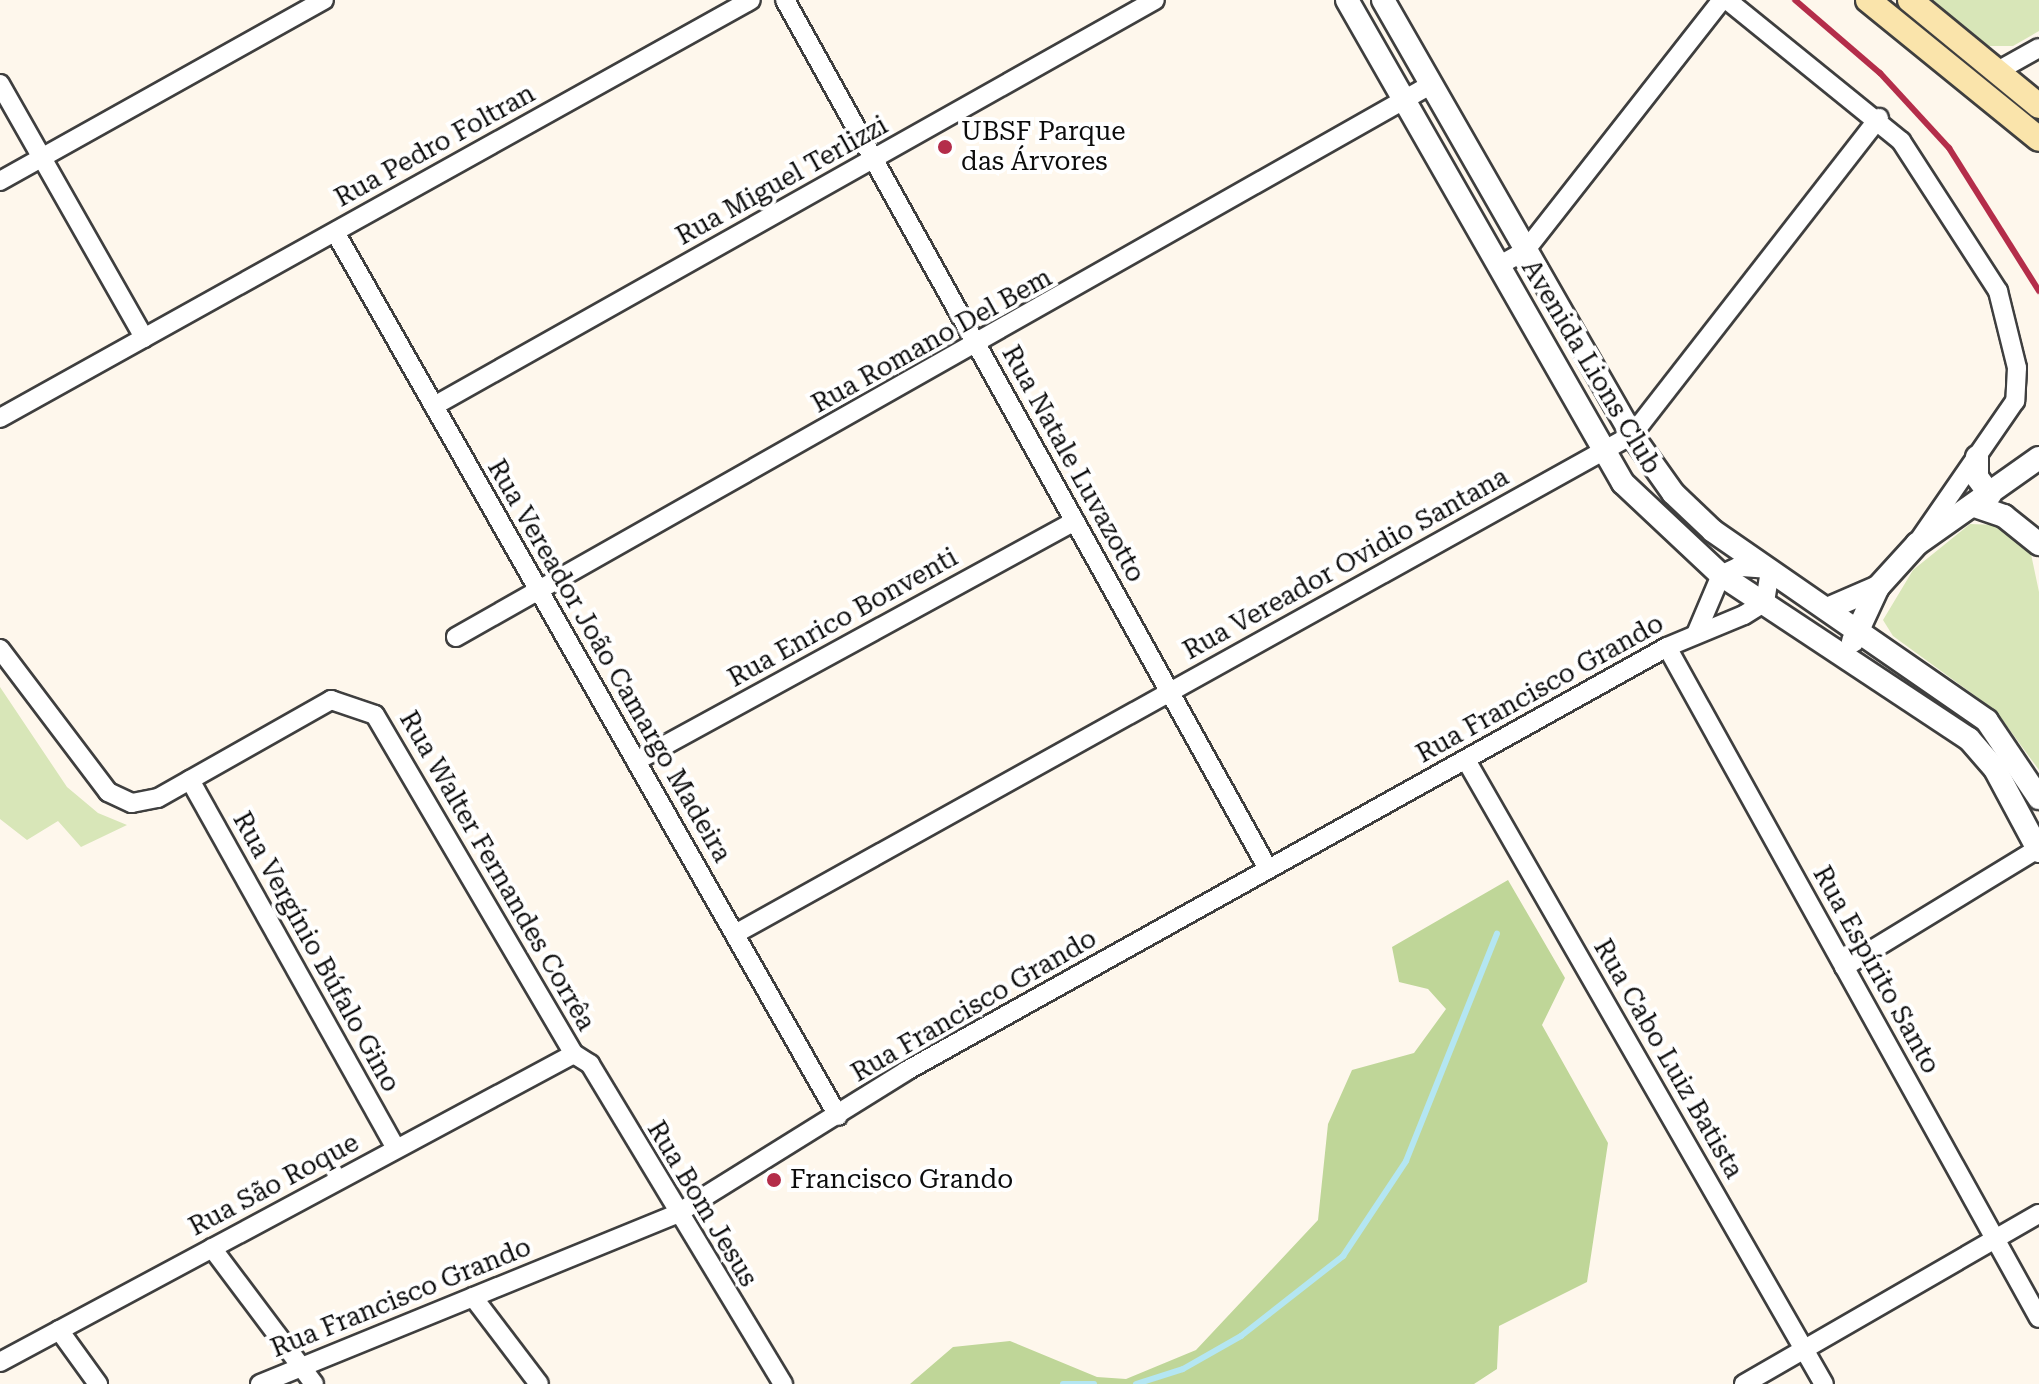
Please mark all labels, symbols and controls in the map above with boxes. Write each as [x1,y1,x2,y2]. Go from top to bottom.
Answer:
street label: Rua Pedro Foltran [329,78,541,214]
street label: Rua Miguel Terlizzi [671,110,893,252]
place label: UBSF Parque das Árvores [961,116,1125,178]
marker: UBSF Parque das Árvores [936,138,954,156]
street label: Avenida Lions Club [1515,254,1667,480]
street label: Rua Romano Del Bem [807,262,1057,420]
street label: Rua Natale Luvazotto [995,340,1151,588]
street label: Rua Vereador João Camargo Madeira [481,454,737,868]
street label: Rua Vereador Ovidio Santana [1178,461,1514,667]
street label: Rua Enrico Bonventi [723,542,963,694]
street label: Rua Francisco Grando [1411,608,1669,770]
street label: Rua Walter Fernandes Corrêa [393,706,601,1036]
street label: Rua Vergínio Búfalo Gino [226,807,406,1097]
street label: Rua Espírito Santo [1806,861,1946,1079]
street label: Rua Francisco Grando [846,923,1102,1089]
street label: Rua Cabo Luiz Batista [1587,934,1749,1184]
street label: Rua Bom Jesus [640,1116,764,1292]
street label: Rua São Roque [184,1127,364,1243]
place label: Francisco Grando [790,1164,1013,1196]
marker: Francisco Grando [765,1171,783,1189]
street label: Rua Francisco Grando [266,1232,536,1364]

